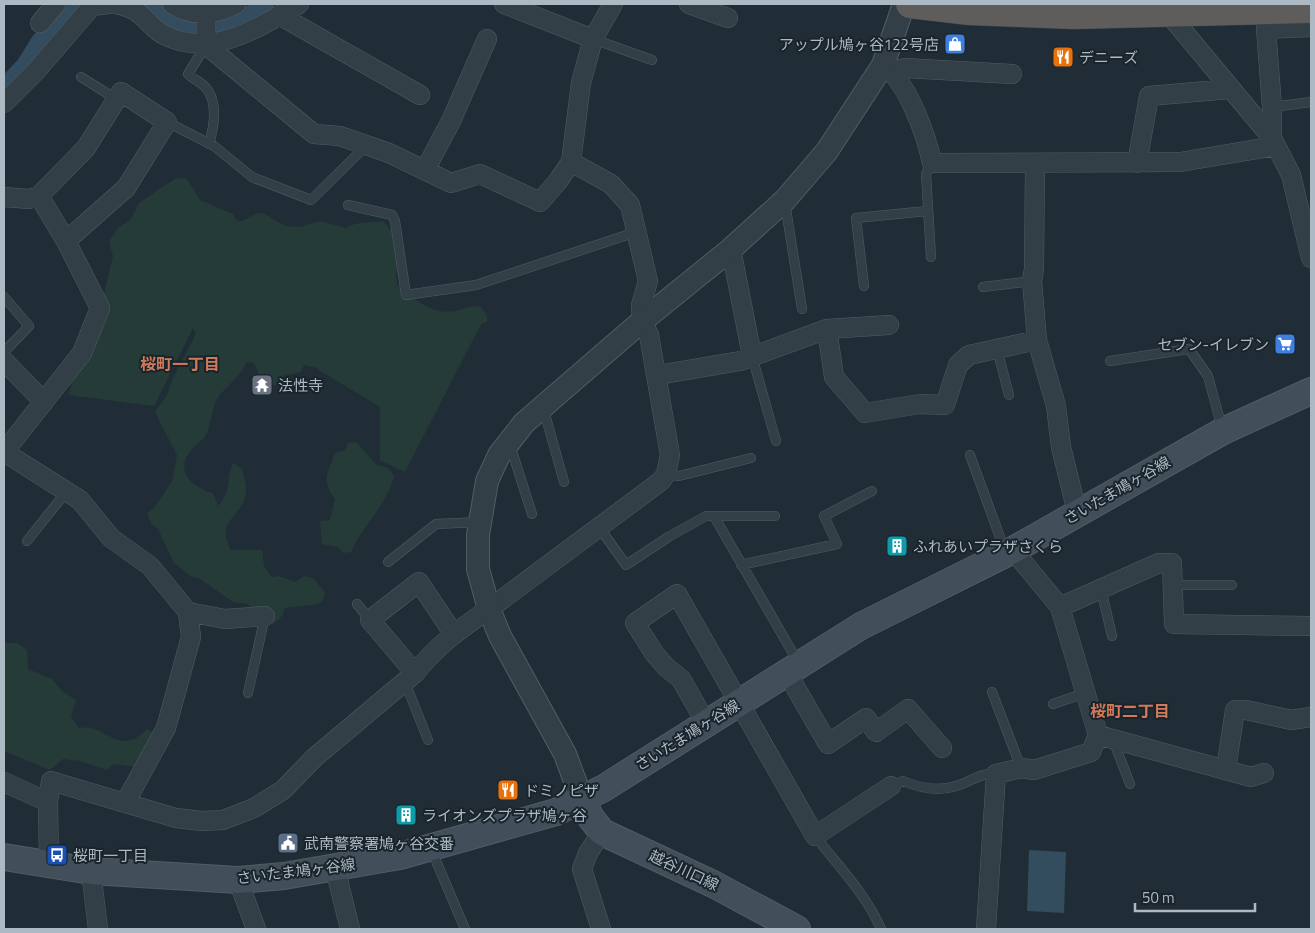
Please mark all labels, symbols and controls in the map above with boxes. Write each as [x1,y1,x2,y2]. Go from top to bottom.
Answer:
shop icon: アップル鳩ヶ谷122号店 [943,32,967,56]
place label: アップル鳩ヶ谷122号店 [779,33,939,56]
restaurant icon: デニーズ [1051,45,1075,69]
place label: デニーズ [1079,46,1138,69]
supermarket icon: セブン-イレブン [1273,332,1297,356]
place label: セブン-イレブン [1157,333,1269,356]
district label: 桜町一丁目 [140,352,220,376]
temple icon: 法性寺 [250,373,274,397]
place label: 法性寺 [278,374,323,397]
street label: さいたま鳩ヶ谷線 [1059,450,1175,530]
building icon: ふれあいプラザさくら [885,534,909,558]
place label: ふれあいプラザさくら [913,535,1063,558]
street label: さいたま鳩ヶ谷線 [630,694,744,776]
district label: 桜町二丁目 [1090,699,1170,723]
restaurant icon: ドミノピザ [496,778,520,802]
place label: ドミノピザ [524,779,599,802]
building icon: ライオンズプラザ鳩ヶ谷 [394,803,418,827]
place label: ライオンズプラザ鳩ヶ谷 [422,804,587,827]
public building icon: 武南警察署鳩ヶ谷交番 [276,831,300,855]
place label: 武南警察署鳩ヶ谷交番 [304,832,454,855]
bus stop icon: 桜町一丁目 [45,843,69,867]
street label: 越谷川口線 [644,843,723,896]
place label: 桜町一丁目 [73,844,148,867]
street label: さいたま鳩ヶ谷線 [235,852,357,890]
scale bar [1135,880,1255,912]
text: 50 m [1142,886,1175,909]

